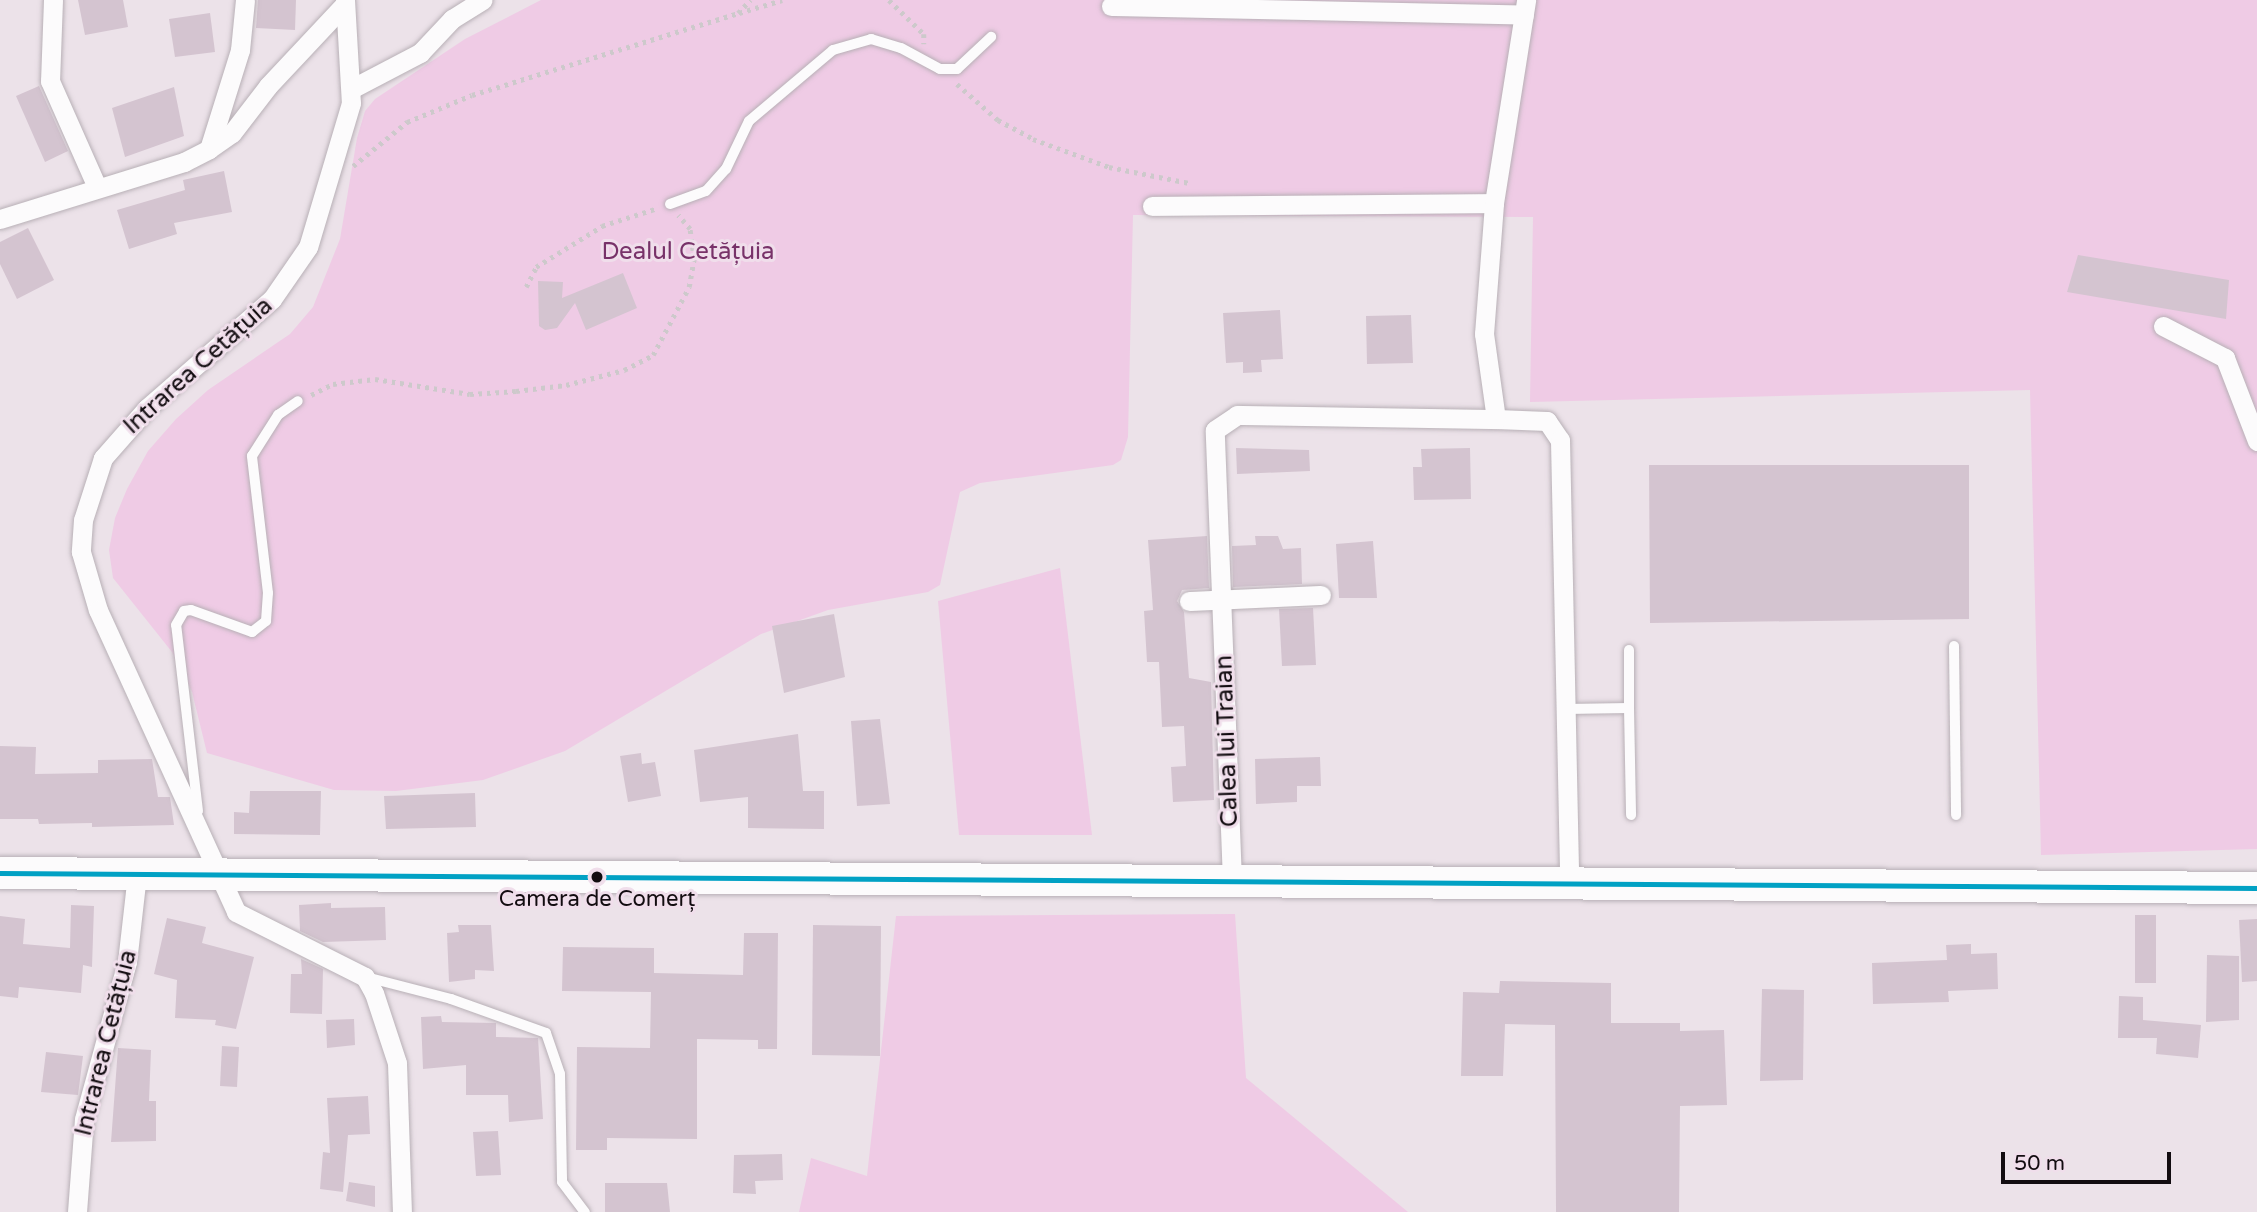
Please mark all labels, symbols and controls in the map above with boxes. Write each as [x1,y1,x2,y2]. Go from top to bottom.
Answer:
park label: Dealul Cetățuia [602,238,774,266]
street label: Intrarea Cetățuia [118,292,278,440]
street label: Calea lui Traian [1210,654,1244,828]
marker: Camera de Comerț [590,870,604,884]
place label: Camera de Comerț [499,887,695,913]
street label: Intrarea Cetățuia [69,947,143,1139]
scale bar [2005,1138,2175,1182]
text: 50 m [2014,1151,2065,1176]

